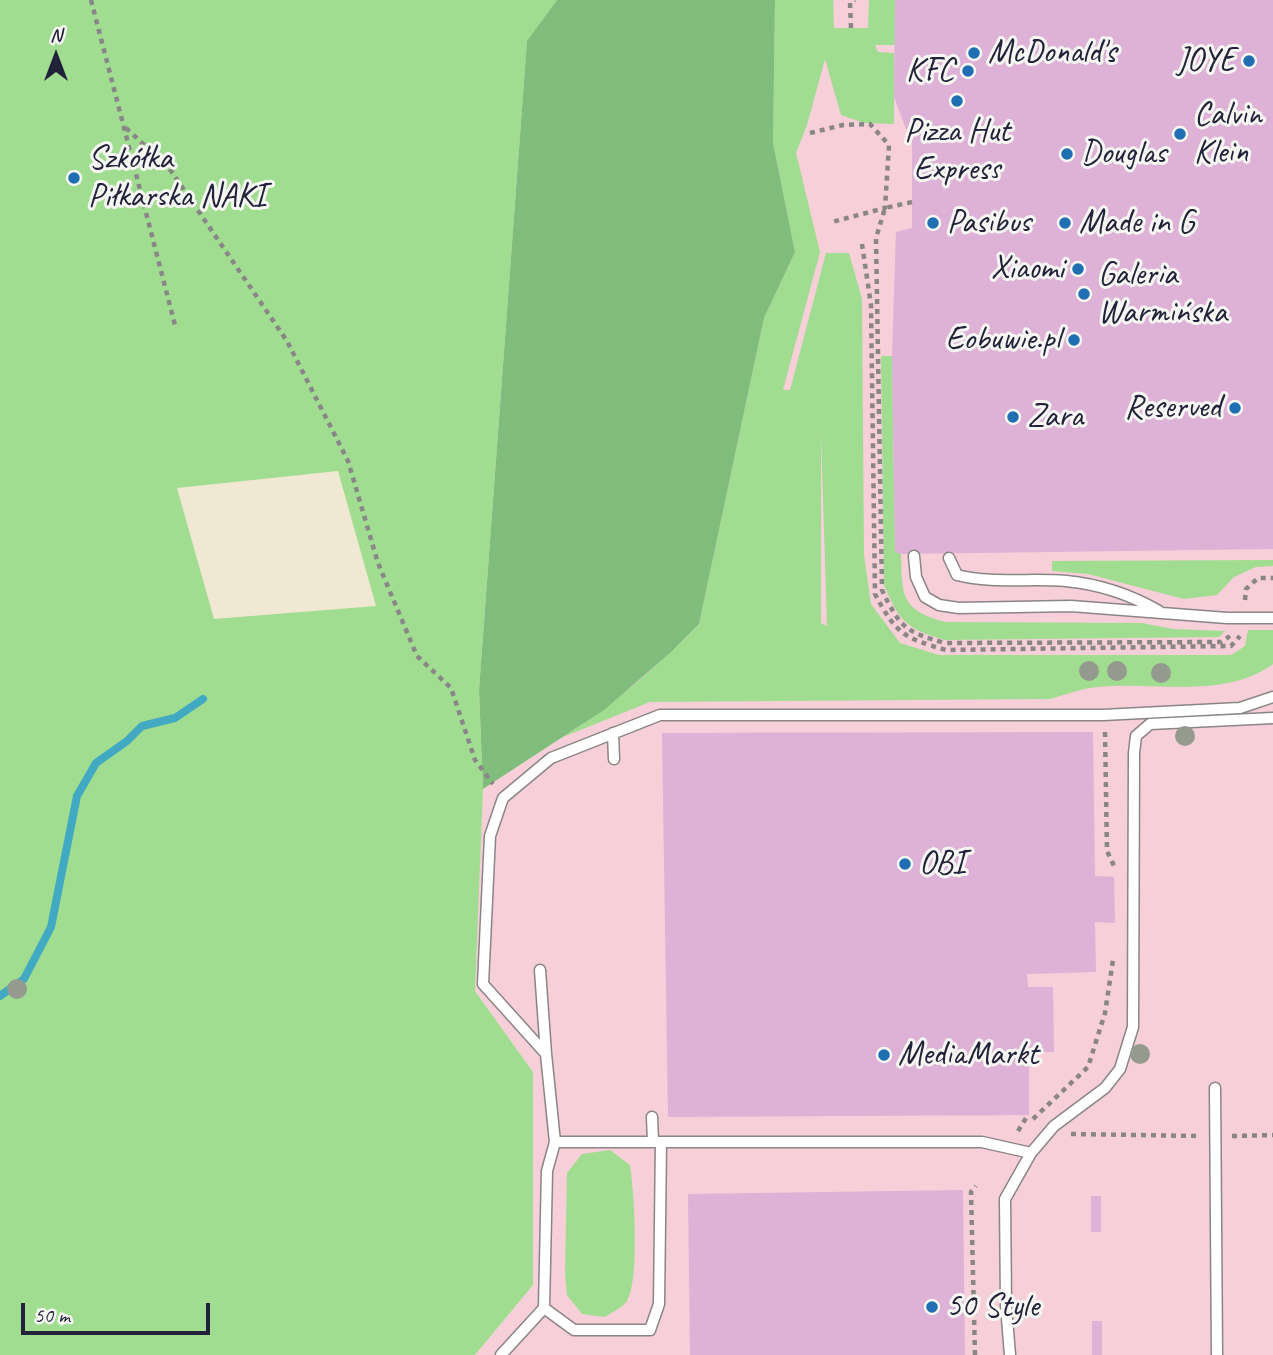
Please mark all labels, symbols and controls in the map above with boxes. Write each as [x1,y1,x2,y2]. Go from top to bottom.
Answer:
north arrow [21,21,91,91]
text: N [50,23,62,47]
place label: McDonald's [988,33,1116,73]
place label: JOYE [1177,41,1235,81]
marker: McDonald's [966,45,982,61]
place label: KFC [906,51,954,91]
marker: JOYE [1241,53,1257,69]
marker: KFC [960,63,976,79]
marker: Pizza Hut Express [949,93,965,109]
place label: Calvin Klein [1194,95,1262,173]
place label: Pizza Hut Express [904,112,1010,190]
marker: Calvin Klein [1172,126,1188,142]
place label: Douglas [1081,134,1166,174]
place label: Szkółka Piłkarska NAKI [88,139,266,217]
marker: Douglas [1059,146,1075,162]
marker: Szkółka Piłkarska NAKI [66,170,82,186]
place label: Pasibus [947,203,1031,243]
place label: Made in G [1079,203,1194,243]
marker: Pasibus [925,215,941,231]
marker: Made in G [1057,215,1073,231]
place label: Xiaomi [991,249,1064,289]
place label: Galeria Warmińska [1098,255,1227,333]
marker: Xiaomi [1070,261,1086,277]
marker: Galeria Warmińska [1076,286,1092,302]
place label: Eobuwie.pl [946,320,1060,360]
marker: Eobuwie.pl [1066,332,1082,348]
place label: Reserved [1124,388,1221,428]
place label: Zara [1027,397,1083,437]
marker: Reserved [1227,400,1243,416]
marker: Zara [1005,409,1021,425]
place label: OBI [919,844,965,884]
marker: OBI [897,856,913,872]
place label: MediaMarkt [898,1035,1038,1075]
marker: MediaMarkt [876,1047,892,1063]
place label: 50 Style [946,1287,1039,1327]
scale bar [24,1288,214,1332]
marker: 50 Style [924,1299,940,1315]
text: 50 m [34,1302,70,1328]

